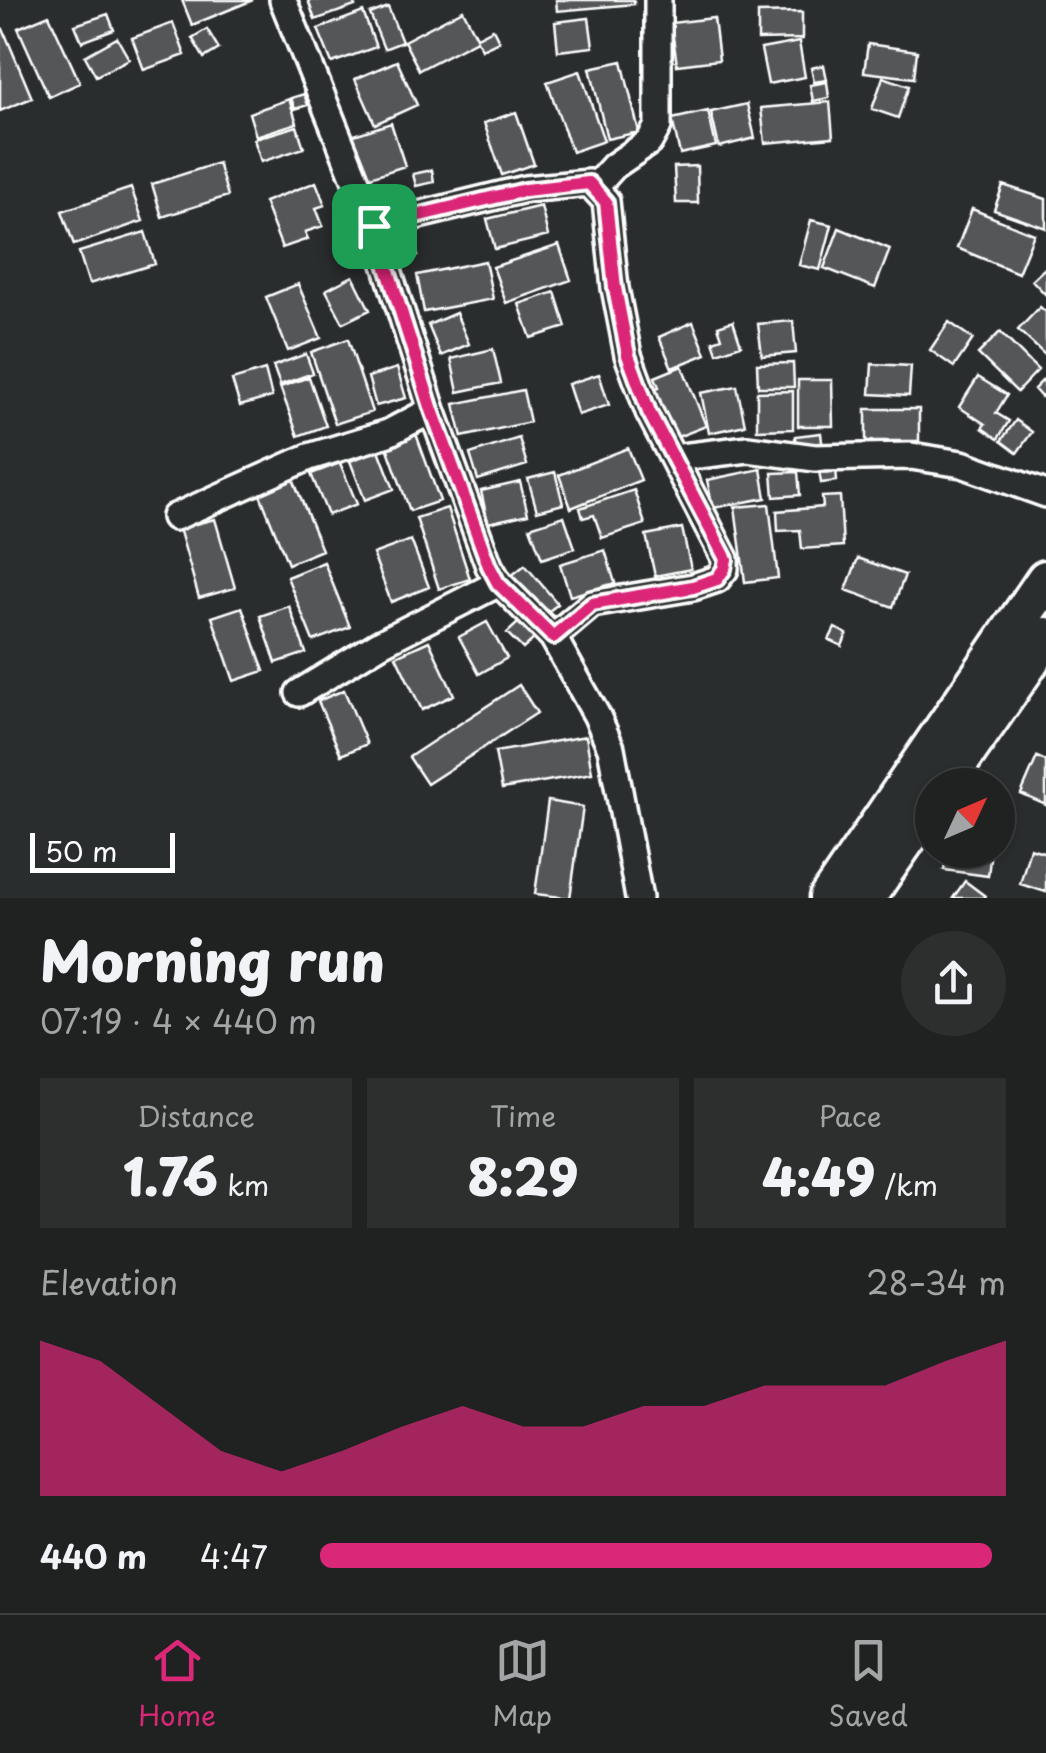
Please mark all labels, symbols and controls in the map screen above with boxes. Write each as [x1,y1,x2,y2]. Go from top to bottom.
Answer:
pin [332,184,417,269]
icon: arrive [347,199,402,254]
north arrow [915,768,1015,868]
map controls [915,768,1015,868]
scale bar [30,828,175,873]
text: 50 m [45,829,118,872]
text: Morning run [40,918,385,1001]
button: share [901,931,1006,1036]
text: 07:19 · 4 × 440 m [40,997,317,1045]
text: Distance [137,1094,255,1137]
text: Time [490,1094,556,1137]
text: Pace [818,1094,882,1137]
text: 1.76 [123,1137,218,1213]
text: 8:29 [467,1137,579,1213]
text: 4:49 [762,1137,875,1213]
text: km [218,1163,269,1206]
text: /km [875,1163,938,1206]
text: Elevation [40,1258,178,1306]
text: 28–34 m [866,1258,1006,1306]
text: 440 m [40,1532,147,1580]
text: 4:47 [200,1532,268,1580]
tab: Home [138,1633,216,1736]
tab: Map [492,1633,552,1736]
tab: Saved [828,1633,908,1736]

